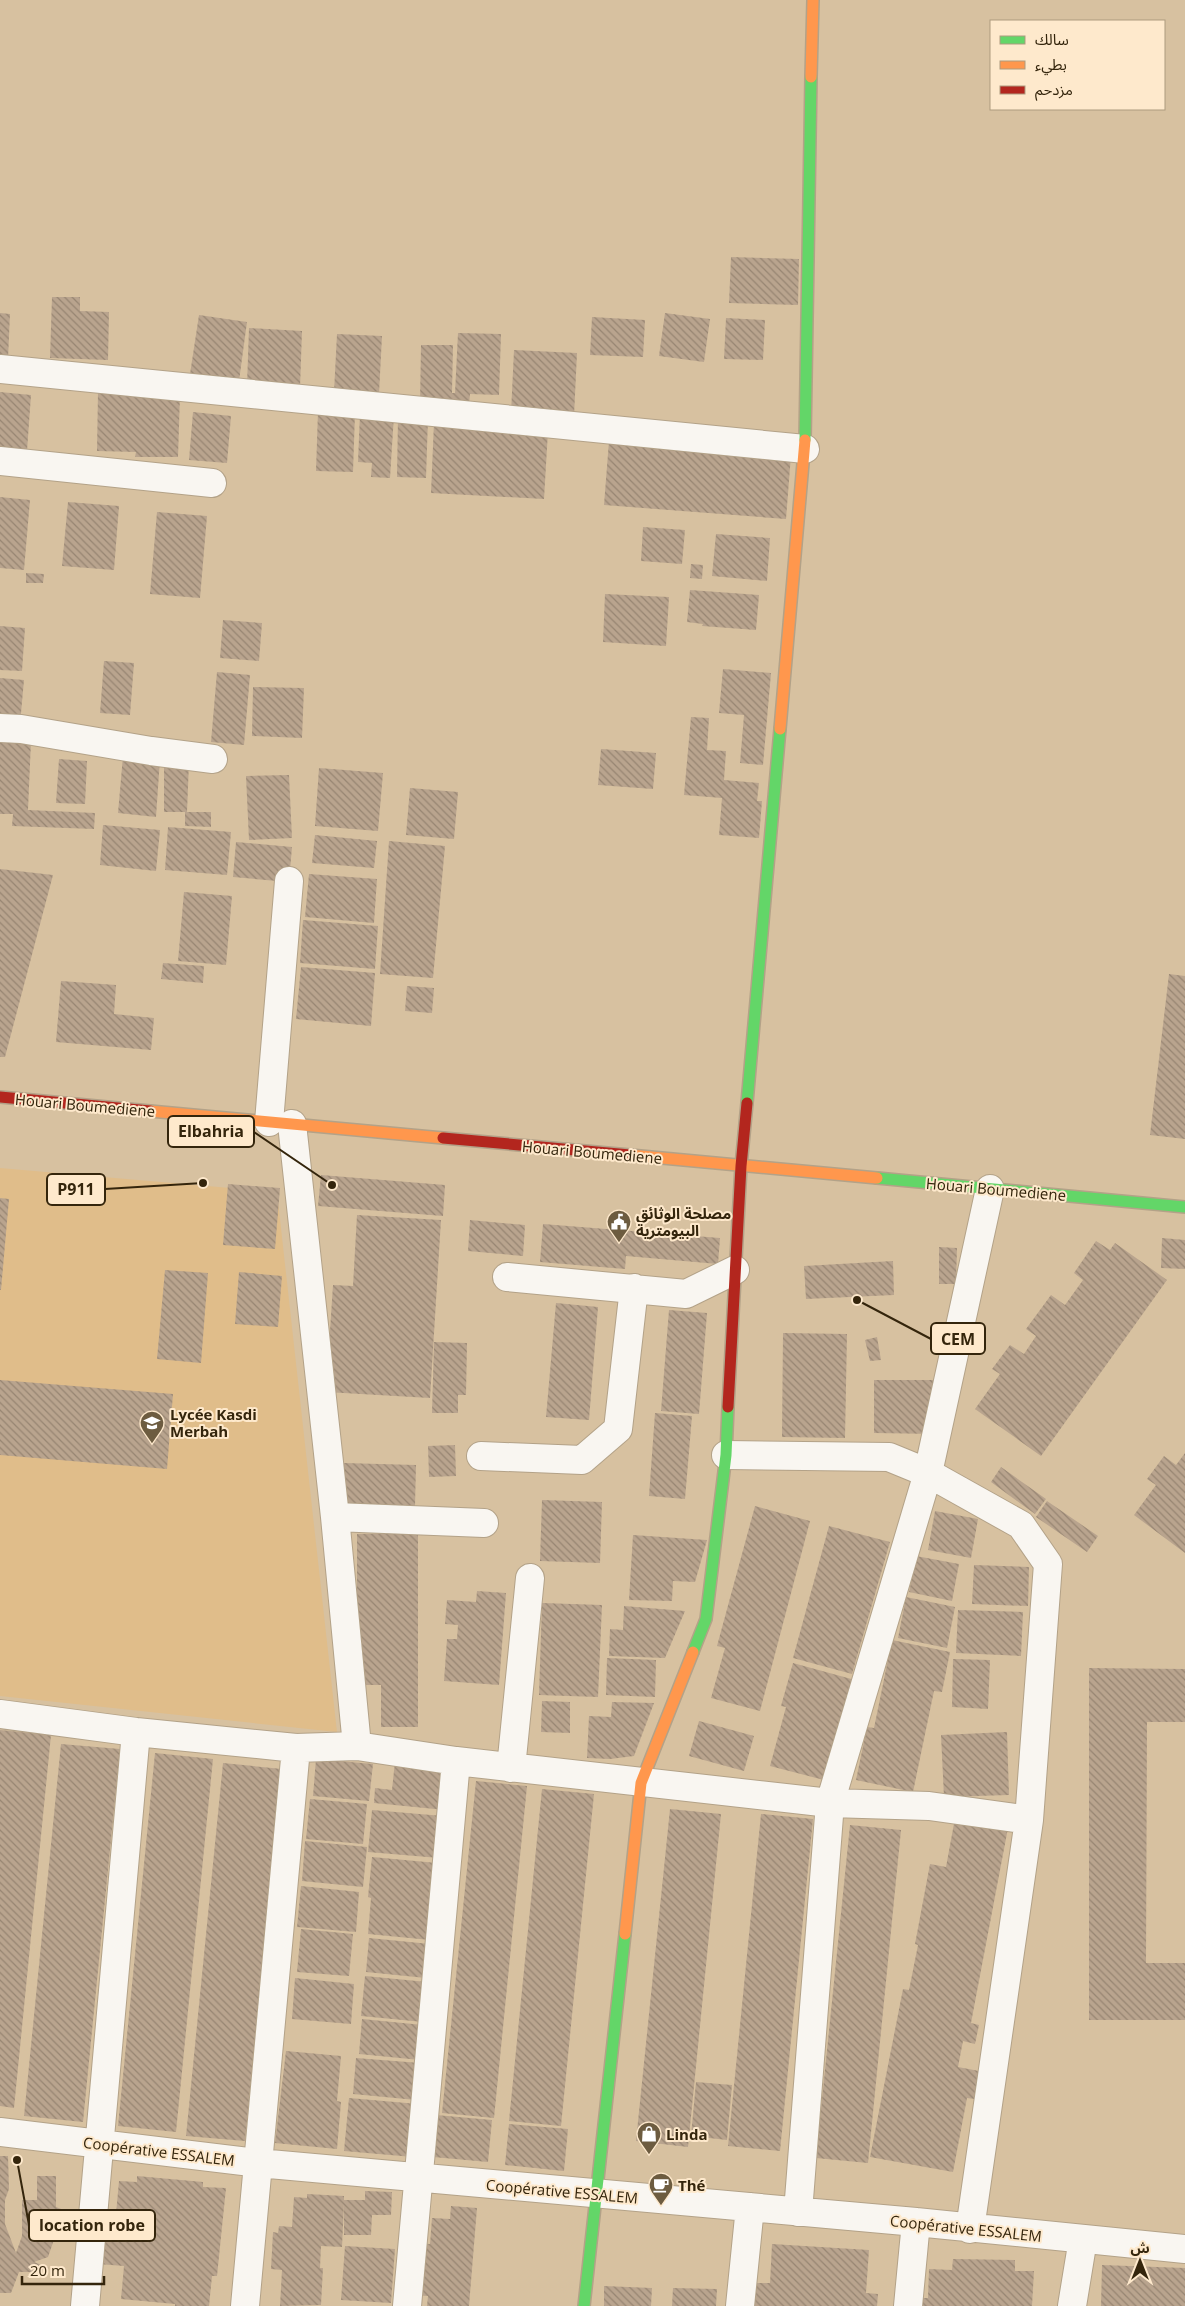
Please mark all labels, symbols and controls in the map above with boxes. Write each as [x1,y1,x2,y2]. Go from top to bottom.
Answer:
legend [990,20,1165,110]
text: سالك [1035,29,1069,49]
text: بطيء [1035,54,1067,76]
text: مزدحم [1035,79,1073,101]
street label: Houari Boumediene [14,1089,156,1121]
callout: Elbahria [168,1116,254,1147]
text: Elbahria [178,1120,244,1142]
street label: Houari Boumediene [521,1136,663,1168]
street label: Houari Boumediene [925,1173,1067,1205]
callout: P911 [47,1174,105,1205]
text: P911 [57,1178,95,1200]
place label: مصلحة الوثائق البيومترية [636,1203,731,1240]
public building icon: مصلحة الوثائق البيومترية [606,1209,632,1243]
callout: CEM [931,1323,985,1354]
text: CEM [941,1328,975,1350]
place label: Lycée Kasdi Merbah [170,1404,257,1441]
school or university icon: Lycée Kasdi Merbah [139,1410,165,1444]
shop icon: Linda [636,2121,662,2155]
place label: Linda [666,2124,707,2144]
street label: Coopérative ESSALEM [82,2132,236,2170]
cafe icon: Thé [648,2172,674,2206]
street label: Coopérative ESSALEM [485,2174,639,2208]
place label: Thé [678,2175,706,2195]
callout: location robe [29,2210,155,2241]
street label: Coopérative ESSALEM [889,2210,1043,2246]
text: location robe [39,2214,145,2236]
north arrow [1115,2236,1165,2286]
text: ش [1130,2238,1150,2257]
scale bar [22,2254,105,2286]
text: 20 m [30,2260,65,2280]

